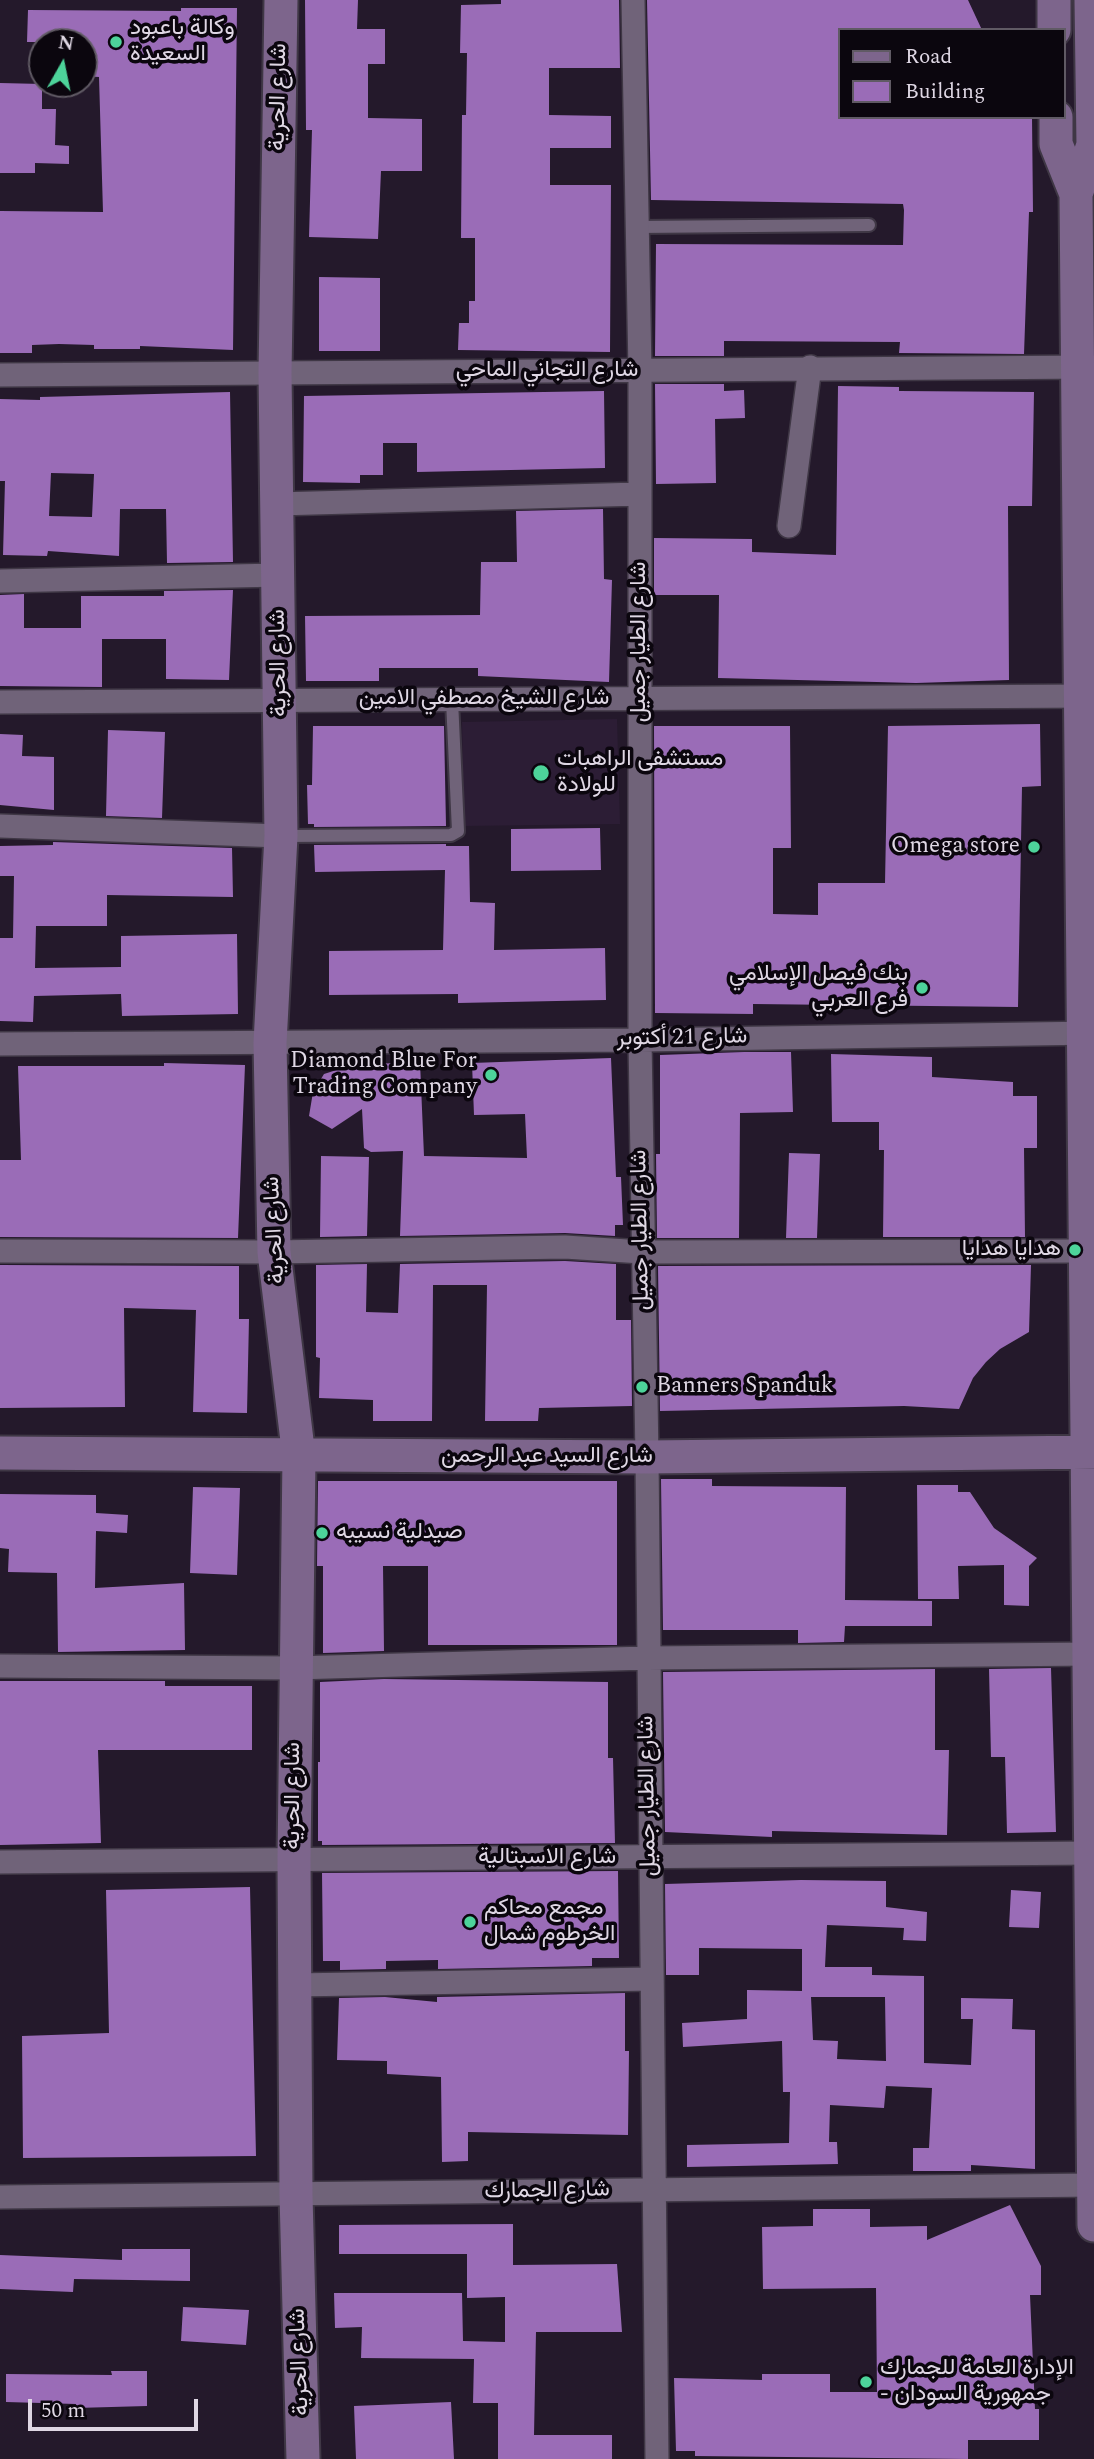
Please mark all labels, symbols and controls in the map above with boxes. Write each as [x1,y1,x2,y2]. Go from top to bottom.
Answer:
place label: وكالة باعبود السعيدة [130,15,235,69]
north arrow [28,28,98,98]
text: N [56,28,76,59]
legend [838,28,1066,119]
marker: وكالة باعبود السعيدة [108,34,124,50]
text: Road [905,41,952,73]
street label: شارع الحرية [265,43,295,151]
text: Building [905,76,985,108]
street label: شارع التجاني الماحي [456,357,638,385]
street label: شارع الطيار جميل [626,562,654,722]
street label: شارع الحرية [265,609,295,717]
street label: شارع الشيخ مصطفي الامين [359,685,609,713]
place label: مستشفى الراهبات للولادة [557,746,723,800]
marker: مستشفى الراهبات للولادة [531,763,551,783]
place label: Omega store [891,833,1020,861]
marker: Omega store [1026,839,1042,855]
place label: بنك فيصل الإسلامي فرع العربي [729,961,908,1015]
marker: بنك فيصل الإسلامي فرع العربي [914,980,930,996]
street label: شارع 21 أكتوبر [617,1024,747,1054]
place label: Diamond Blue For Trading Company [290,1048,477,1102]
marker: Diamond Blue For Trading Company [483,1067,499,1083]
street label: شارع الطيار جميل [627,1149,657,1311]
street label: شارع الحرية [259,1176,293,1284]
place label: هدايا هدايا [962,1236,1061,1264]
marker: هدايا هدايا [1067,1242,1083,1258]
place label: Banners Spanduk [656,1373,834,1401]
marker: Banners Spanduk [634,1379,650,1395]
street label: شارع السيد عبد الرحمن [441,1443,653,1471]
place label: صيدلية نسيبه [336,1519,463,1547]
marker: صيدلية نسيبه [314,1525,330,1541]
street label: شارع الطيار جميل [634,1715,664,1877]
street label: شارع الحرية [280,1742,308,1850]
street label: شارع الاسبتالية [478,1844,616,1872]
place label: مجمع محاكم الخرطوم شمال [484,1895,615,1949]
marker: مجمع محاكم الخرطوم شمال [462,1914,478,1930]
street label: شارع الجمارك [484,2177,610,2207]
street label: شارع الحرية [285,2308,317,2416]
place label: الإدارة العامة للجمارك - جمهورية السودان [880,2355,1074,2409]
marker: الإدارة العامة للجمارك - جمهورية السودان [858,2374,874,2390]
scale bar [32,2386,201,2430]
text: 50 m [41,2395,85,2427]

